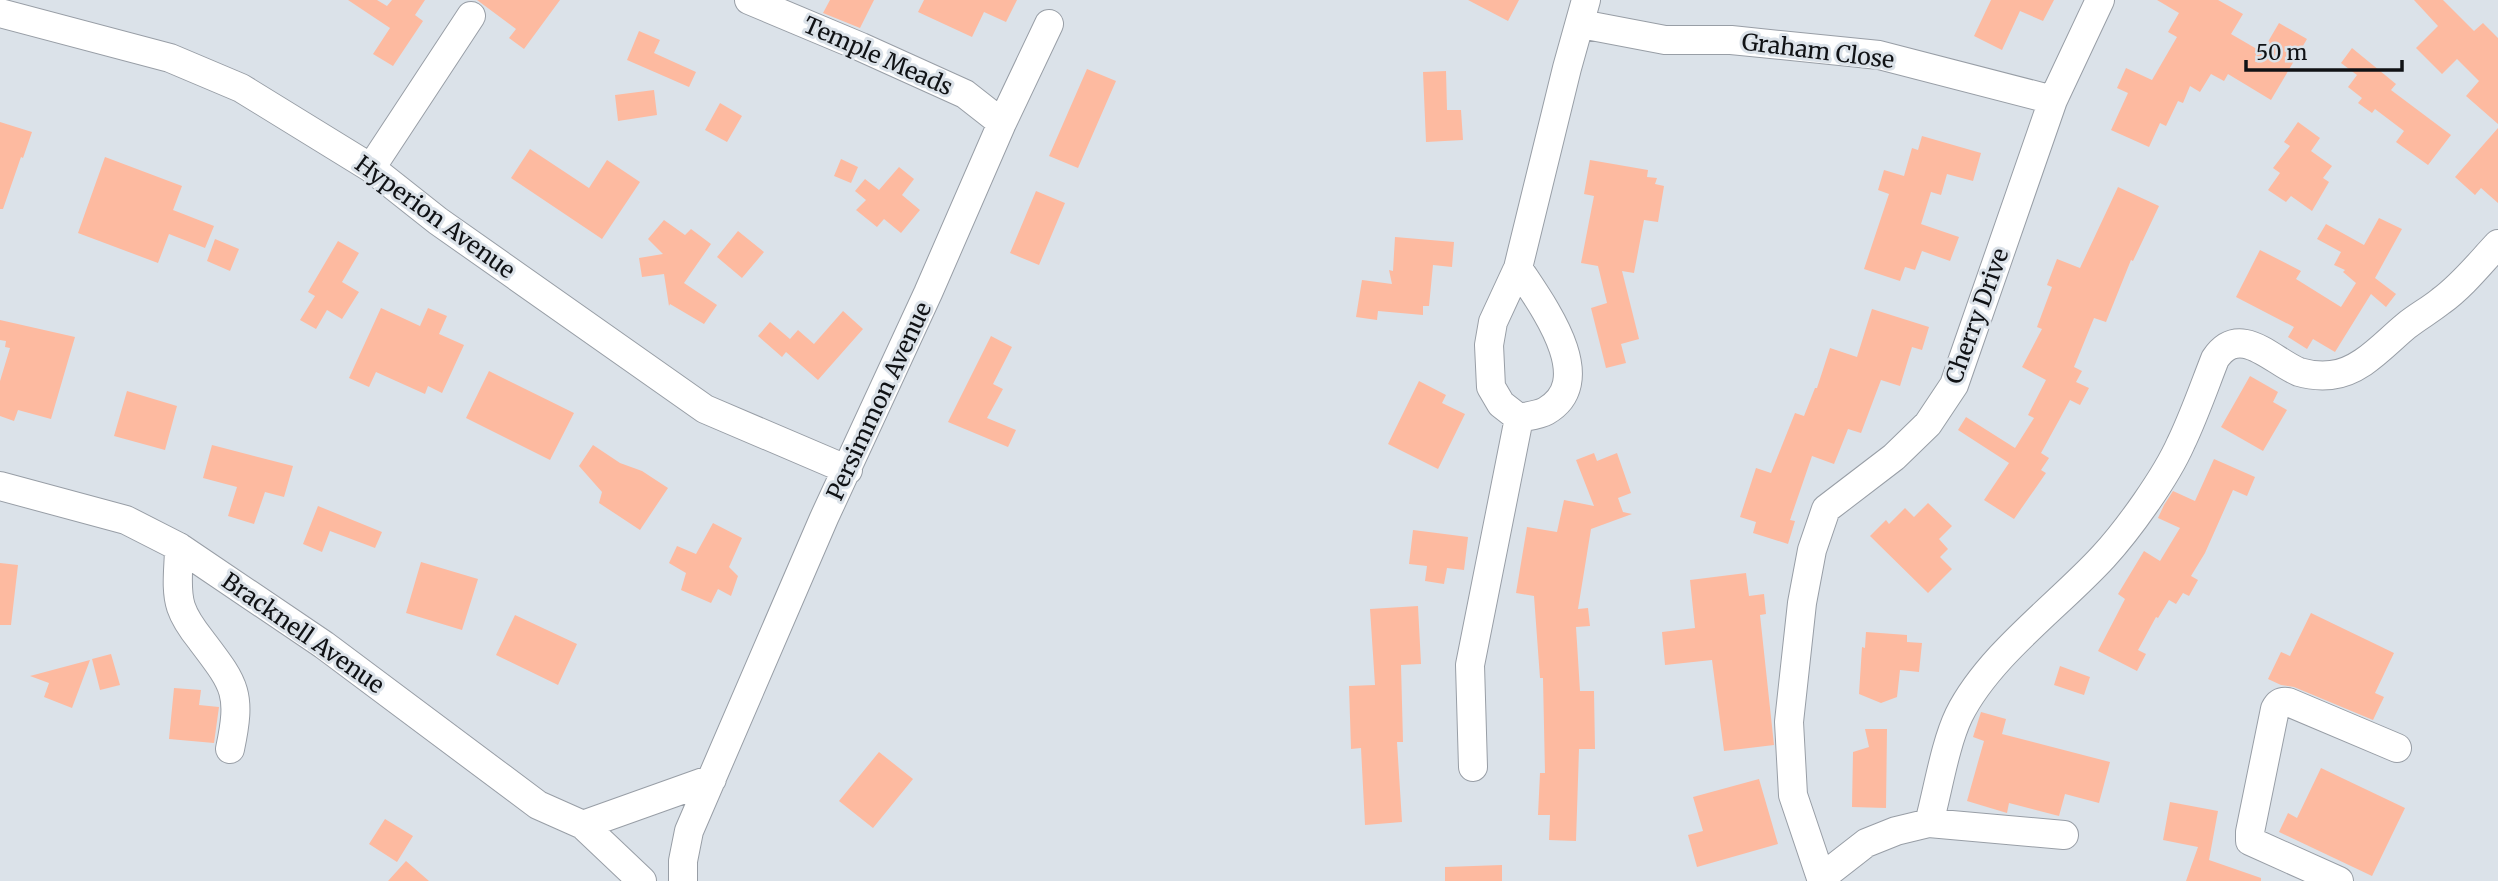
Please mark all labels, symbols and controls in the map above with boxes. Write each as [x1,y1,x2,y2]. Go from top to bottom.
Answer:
street label: Temple Meads [799,10,957,101]
street label: Graham Close [1740,27,1896,74]
scale bar [2246,28,2402,72]
text: 50 m [2256,39,2307,66]
street label: Hyperion Avenue [350,149,521,284]
street label: Cherry Drive [1939,244,2014,387]
street label: Persimmon Avenue [820,297,937,505]
street label: Bracknell Avenue [217,566,390,699]

